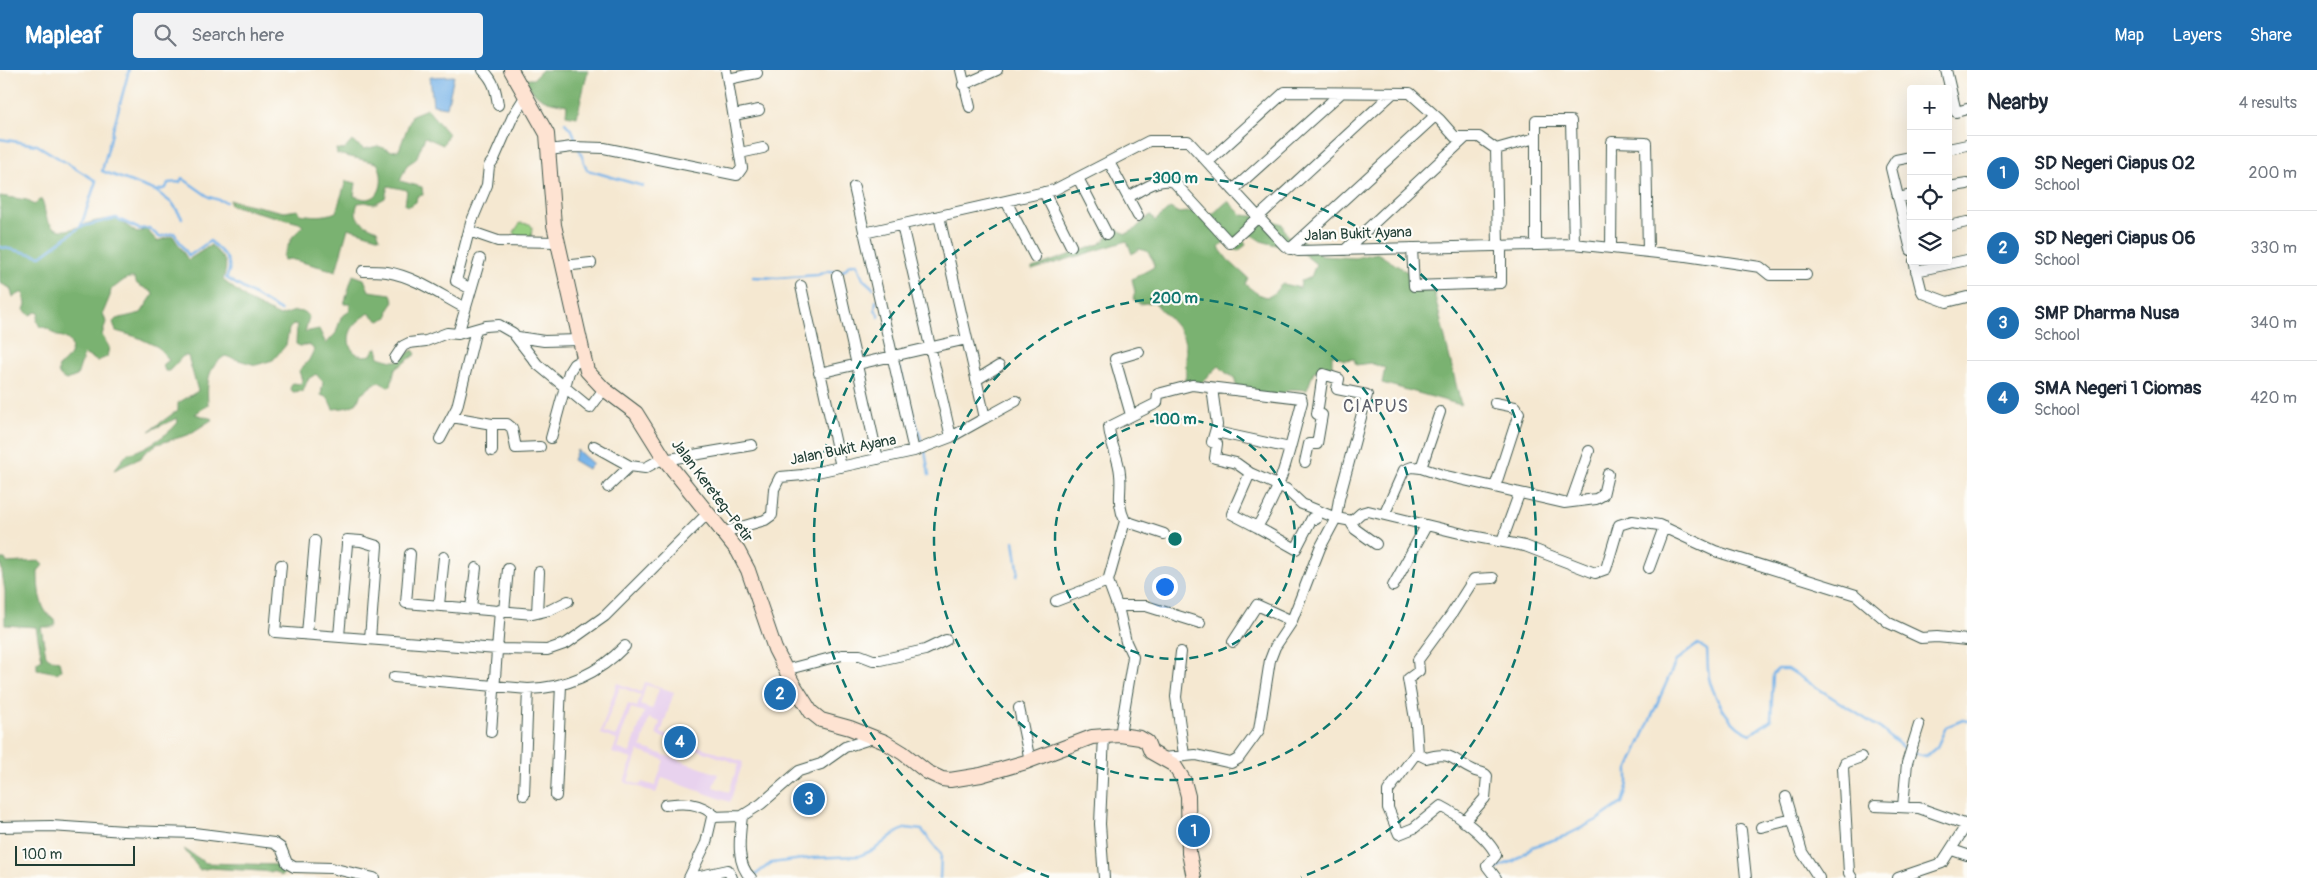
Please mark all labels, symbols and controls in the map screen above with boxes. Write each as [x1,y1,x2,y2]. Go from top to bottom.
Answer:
search box [133,13,483,58]
text: Mapleaf [25,21,103,50]
icon: search [151,21,179,49]
text: Search here [191,23,284,47]
text: Map [2115,24,2144,47]
text: Layers [2172,24,2222,47]
text: Share [2250,24,2292,47]
map controls [1907,85,1952,265]
button: + [1907,85,1952,130]
text: Nearby [1987,89,2048,116]
text: 4 results [2239,93,2297,113]
button: − [1907,130,1952,175]
text: SD Negeri Ciapus 02 [2034,151,2195,175]
text: 1 [2000,163,2006,183]
text: 200 m [2249,163,2297,183]
text: 300 m [1152,169,1198,188]
button: locate [1907,175,1952,220]
text: School [2034,175,2080,195]
button: layers [1907,220,1952,265]
street label: Jalan Bukit Ayana [1304,223,1412,245]
text: SD Negeri Ciapus 06 [2034,226,2196,250]
text: 2 [1999,238,2007,258]
text: 330 m [2251,238,2297,258]
text: School [2034,250,2080,270]
text: 200 m [1152,289,1198,308]
text: SMP Dharma Nusa [2034,301,2179,325]
text: 3 [1999,313,2007,333]
text: 340 m [2250,313,2297,333]
text: School [2034,325,2080,345]
text: SMA Negeri 1 Ciomas [2034,376,2201,400]
text: 4 [1998,388,2008,408]
text: 420 m [2250,388,2297,408]
district label: CIAPUS [1343,395,1409,418]
text: School [2034,400,2080,420]
text: 100 m [1154,410,1196,429]
street label: Jalan Bukit Ayana [788,430,898,470]
street label: Jalan Kereteg–Petir [667,436,757,547]
centre of rings [1166,530,1184,548]
your location [1152,574,1178,600]
pin: 2 [764,675,796,713]
pin: 4 [664,723,696,761]
pin: 3 [793,780,825,818]
pin: 1 [1178,812,1210,850]
scale bar [15,843,135,866]
text: 100 m [22,846,62,863]

